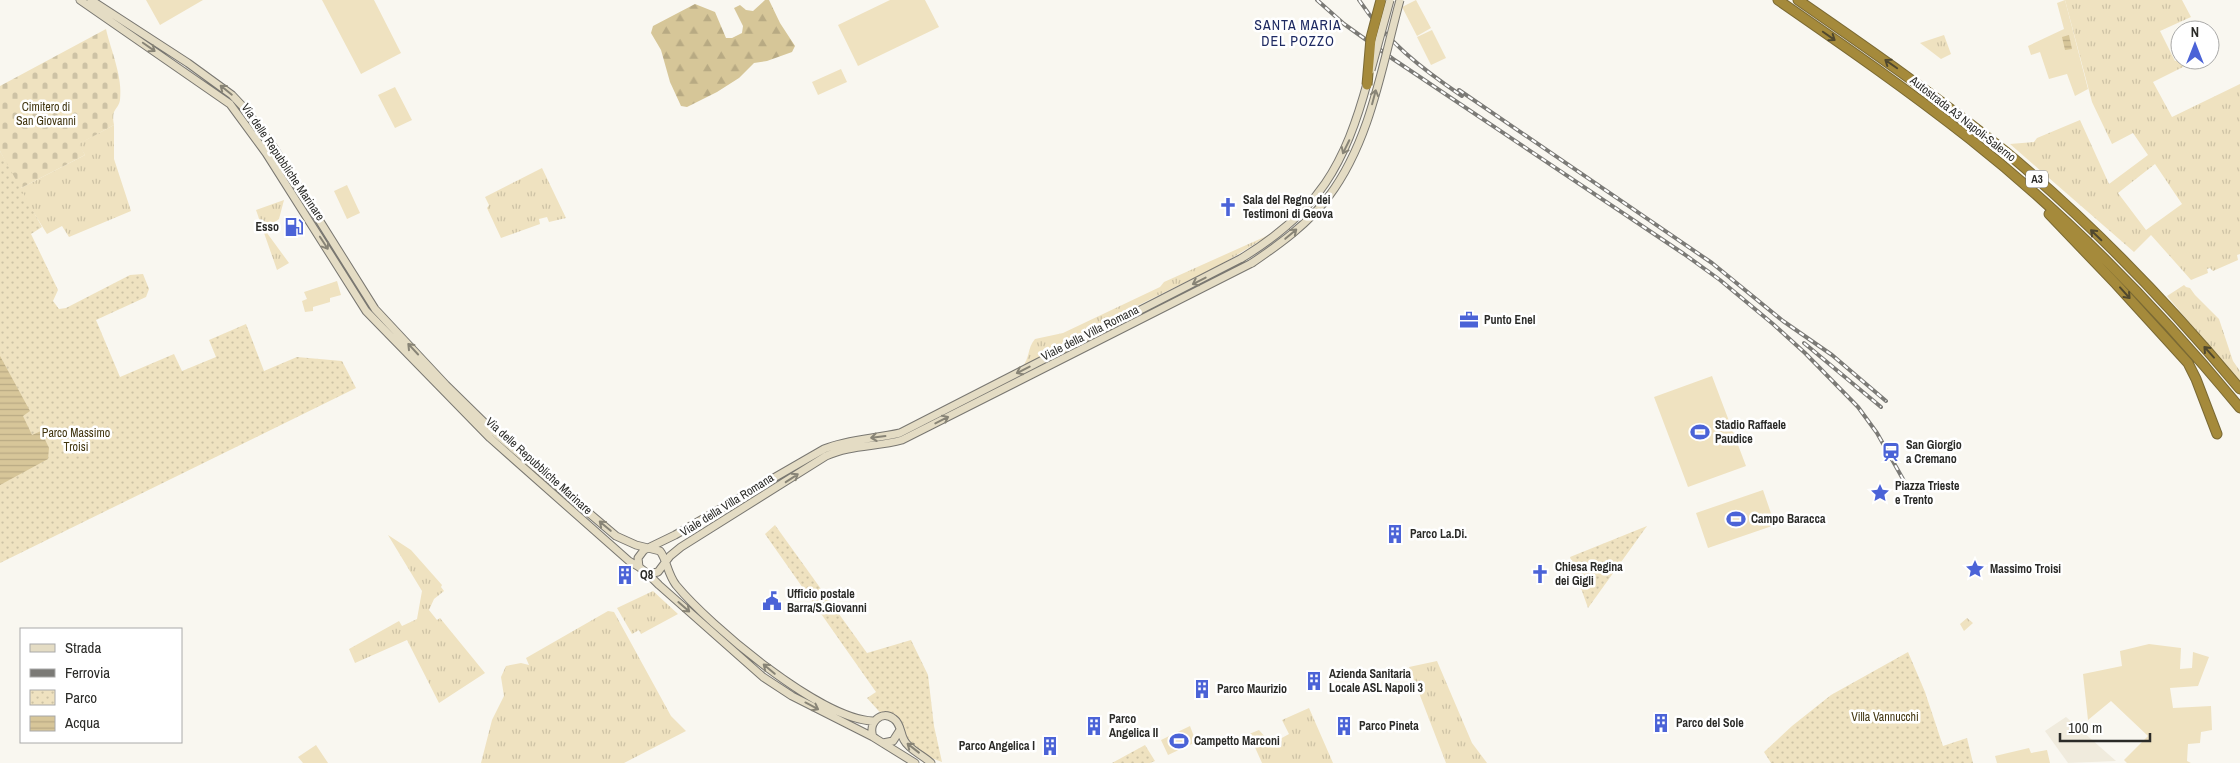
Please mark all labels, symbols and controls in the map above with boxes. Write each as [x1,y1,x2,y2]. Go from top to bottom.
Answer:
district label: SANTA MARIA DEL POZZO [1254,16,1342,50]
north arrow [2170,20,2220,70]
text: N [2191,23,2199,41]
one-way arrow [1822,31,1836,41]
one-way arrow [142,42,156,52]
one-way arrow [1884,59,1898,69]
street label: Autostrada A3 Napoli-Salerno [1906,72,2019,165]
one-way arrow [220,85,233,96]
one-way arrow [1369,90,1379,106]
park label: Cimitero di San Giovanni [16,99,76,129]
street label: Via delle Repubbliche Marinare [238,100,328,224]
one-way arrow [1340,139,1350,154]
road number: A3 [2026,170,2048,188]
place label: Sala del Regno dei Testimoni di Geova [1243,192,1334,222]
church icon: Sala del Regno dei Testimoni di Geova [1217,196,1239,218]
fuel station icon: Esso [283,216,305,238]
place label: Esso [255,219,279,235]
one-way arrow [1285,228,1298,240]
one-way arrow [2091,229,2103,241]
one-way arrow [320,236,330,250]
one-way arrow [1192,277,1207,286]
one-way arrow [2119,286,2130,299]
street label: Viale della Villa Romana [1039,301,1142,365]
office icon: Punto Enel [1458,309,1480,331]
place label: Punto Enel [1484,312,1536,328]
one-way arrow [407,342,419,355]
one-way arrow [2203,346,2214,359]
one-way arrow [1015,365,1030,375]
street label: Via delle Repubbliche Marinare [482,414,596,518]
one-way arrow [934,415,949,425]
place label: Stadio Raffaele Paudice [1715,417,1787,447]
sports icon: Stadio Raffaele Paudice [1689,421,1711,443]
park label: Parco Massimo Troisi [42,425,110,455]
one-way arrow [870,432,886,442]
place label: San Giorgio a Cremano [1906,437,1962,467]
station icon: San Giorgio a Cremano [1880,441,1902,463]
street label: Viale della Villa Romana [677,469,777,540]
one-way arrow [785,473,799,483]
place label: Piazza Trieste e Trento [1895,478,1960,508]
place icon: Piazza Trieste e Trento [1869,482,1891,504]
sports icon: Campo Baracca [1725,508,1747,530]
place label: Campo Baracca [1751,511,1826,527]
one-way arrow [598,520,611,532]
building icon: Parco La.Di. [1384,523,1406,545]
place label: Parco La.Di. [1410,526,1467,542]
place icon: Massimo Troisi [1964,558,1986,580]
place label: Chiesa Regina dei Gigli [1555,559,1623,589]
place label: Massimo Troisi [1990,561,2061,577]
church icon: Chiesa Regina dei Gigli [1529,563,1551,585]
building icon: Q8 [614,564,636,586]
place label: Q8 [640,567,654,583]
place label: Ufficio postale Barra/S.Giovanni [787,586,867,616]
public building icon: Ufficio postale Barra/S.Giovanni [761,590,783,612]
one-way arrow [677,602,690,613]
legend [20,628,182,743]
text: Strada [65,637,101,658]
text: Ferrovia [65,662,110,683]
one-way arrow [762,663,775,674]
place label: Azienda Sanitaria Locale ASL Napoli 3 [1329,666,1424,696]
building icon: Azienda Sanitaria Locale ASL Napoli 3 [1303,670,1325,692]
building icon: Parco Maurizio [1191,678,1213,700]
place label: Parco Maurizio [1217,681,1287,697]
text: Parco [65,687,97,708]
one-way arrow [804,701,819,711]
park label: Villa Vannucchi [1851,709,1919,725]
scale bar [2060,710,2150,742]
place label: Parco Angelica II [1109,711,1158,741]
text: Acqua [64,712,100,733]
building icon: Parco del Sole [1650,712,1672,734]
building icon: Parco Angelica II [1083,715,1105,737]
building icon: Parco Pineta [1333,715,1355,737]
place label: Parco del Sole [1676,715,1744,731]
text: 100 m [2068,717,2102,738]
place label: Parco Pineta [1359,718,1419,734]
sports icon: Campetto Marconi [1168,730,1190,752]
place label: Campetto Marconi [1194,733,1280,749]
building icon: Parco Angelica I [1039,735,1061,757]
place label: Parco Angelica I [959,738,1035,754]
one-way arrow [906,743,919,754]

